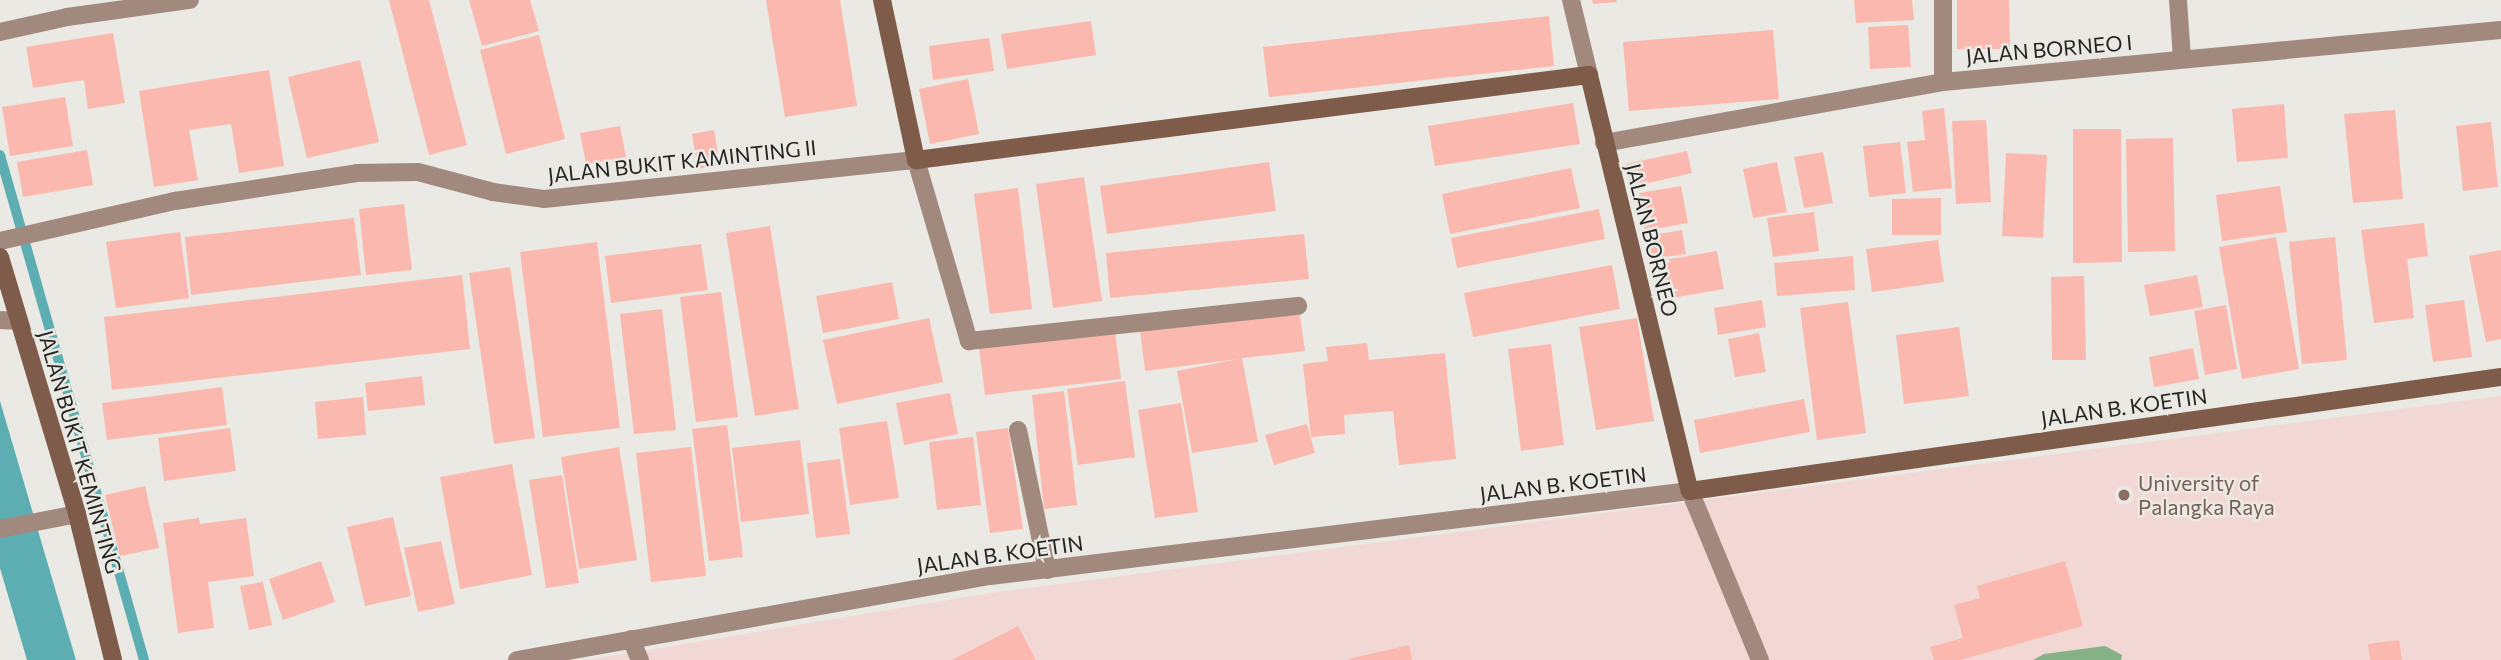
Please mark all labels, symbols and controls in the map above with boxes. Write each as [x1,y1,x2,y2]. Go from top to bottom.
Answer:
street label: JALAN BORNEO I [1965,29,2133,69]
street label: JALAN BUKIT KAMINTING II [546,134,818,188]
street label: JALAN BORNEO [1621,161,1683,319]
street label: JALAN BUKIT KEMINTING [33,327,127,577]
street label: JALAN B. KOETIN [2039,383,2209,431]
street label: JALAN B. KOETIN [1478,461,1648,507]
place label: University of Palangka Raya [2138,470,2275,520]
marker: University of Palangka Raya [2116,487,2132,503]
street label: JALAN B. KOETIN [915,530,1085,578]

